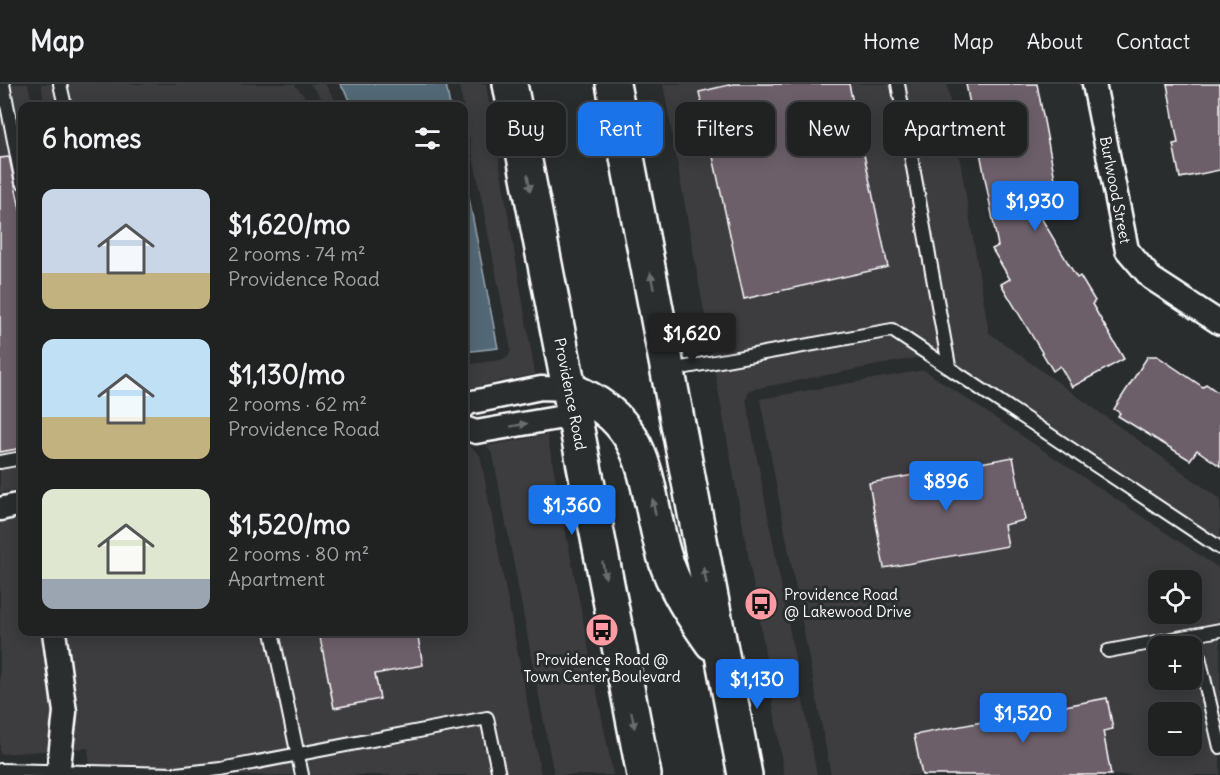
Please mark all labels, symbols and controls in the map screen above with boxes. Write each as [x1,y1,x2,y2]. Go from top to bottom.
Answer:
text: Map [30,23,84,59]
text: Home [863,28,920,55]
text: Map [953,28,994,55]
text: About [1027,28,1083,55]
text: Contact [1116,28,1190,55]
chip: Buy [486,102,566,156]
chip: Rent [578,102,663,156]
chip: Filters [675,102,775,156]
chip: New [787,102,871,156]
chip: Apartment [883,102,1027,156]
text: 6 homes [42,122,141,155]
icon: filters [411,122,444,155]
street label: Burlwood Street [1096,135,1135,245]
one-way arrow [525,173,534,192]
pin: $1,930 [986,181,1084,232]
text: $1,930 [1006,188,1064,213]
text: $1,620/mo [228,208,350,241]
icon: home [90,213,162,285]
text: 2 rooms · 74 m² [228,241,365,266]
text: Providence Road [228,266,380,291]
one-way arrow [647,271,656,290]
pin: $1,620 [643,313,741,364]
text: $1,620 [663,320,721,345]
street label: Providence Road [550,336,591,452]
text: $1,130/mo [228,358,345,391]
icon: home [90,363,162,435]
text: 2 rooms · 62 m² [228,391,367,416]
text: Providence Road [228,416,380,441]
one-way arrow [509,420,528,429]
pin: $896 [910,461,982,512]
text: $896 [923,468,969,493]
pin: $1,360 [523,485,621,536]
text: $1,360 [543,492,601,517]
one-way arrow [649,498,658,517]
text: $1,520/mo [228,508,350,541]
icon: home [90,513,162,585]
text: 2 rooms · 80 m² [228,541,369,566]
one-way arrow [600,561,609,580]
text: Apartment [228,566,325,591]
one-way arrow [700,566,709,585]
map controls [1148,570,1202,756]
button: locate [1148,570,1202,624]
place label: Providence Road @ Lakewood Drive [784,585,911,621]
bus stop icon: Providence Road @ Lakewood Drive [743,586,779,622]
bus stop icon: Providence Road @ Town Center Boulevard [584,612,620,648]
button: + [1148,636,1202,690]
place label: Providence Road @ Town Center Boulevard [523,650,681,686]
pin: $1,130 [708,659,806,710]
text: $1,130 [730,666,784,691]
pin: $1,520 [974,693,1072,744]
text: $1,520 [994,700,1052,725]
button: − [1148,702,1202,756]
one-way arrow [629,710,639,729]

